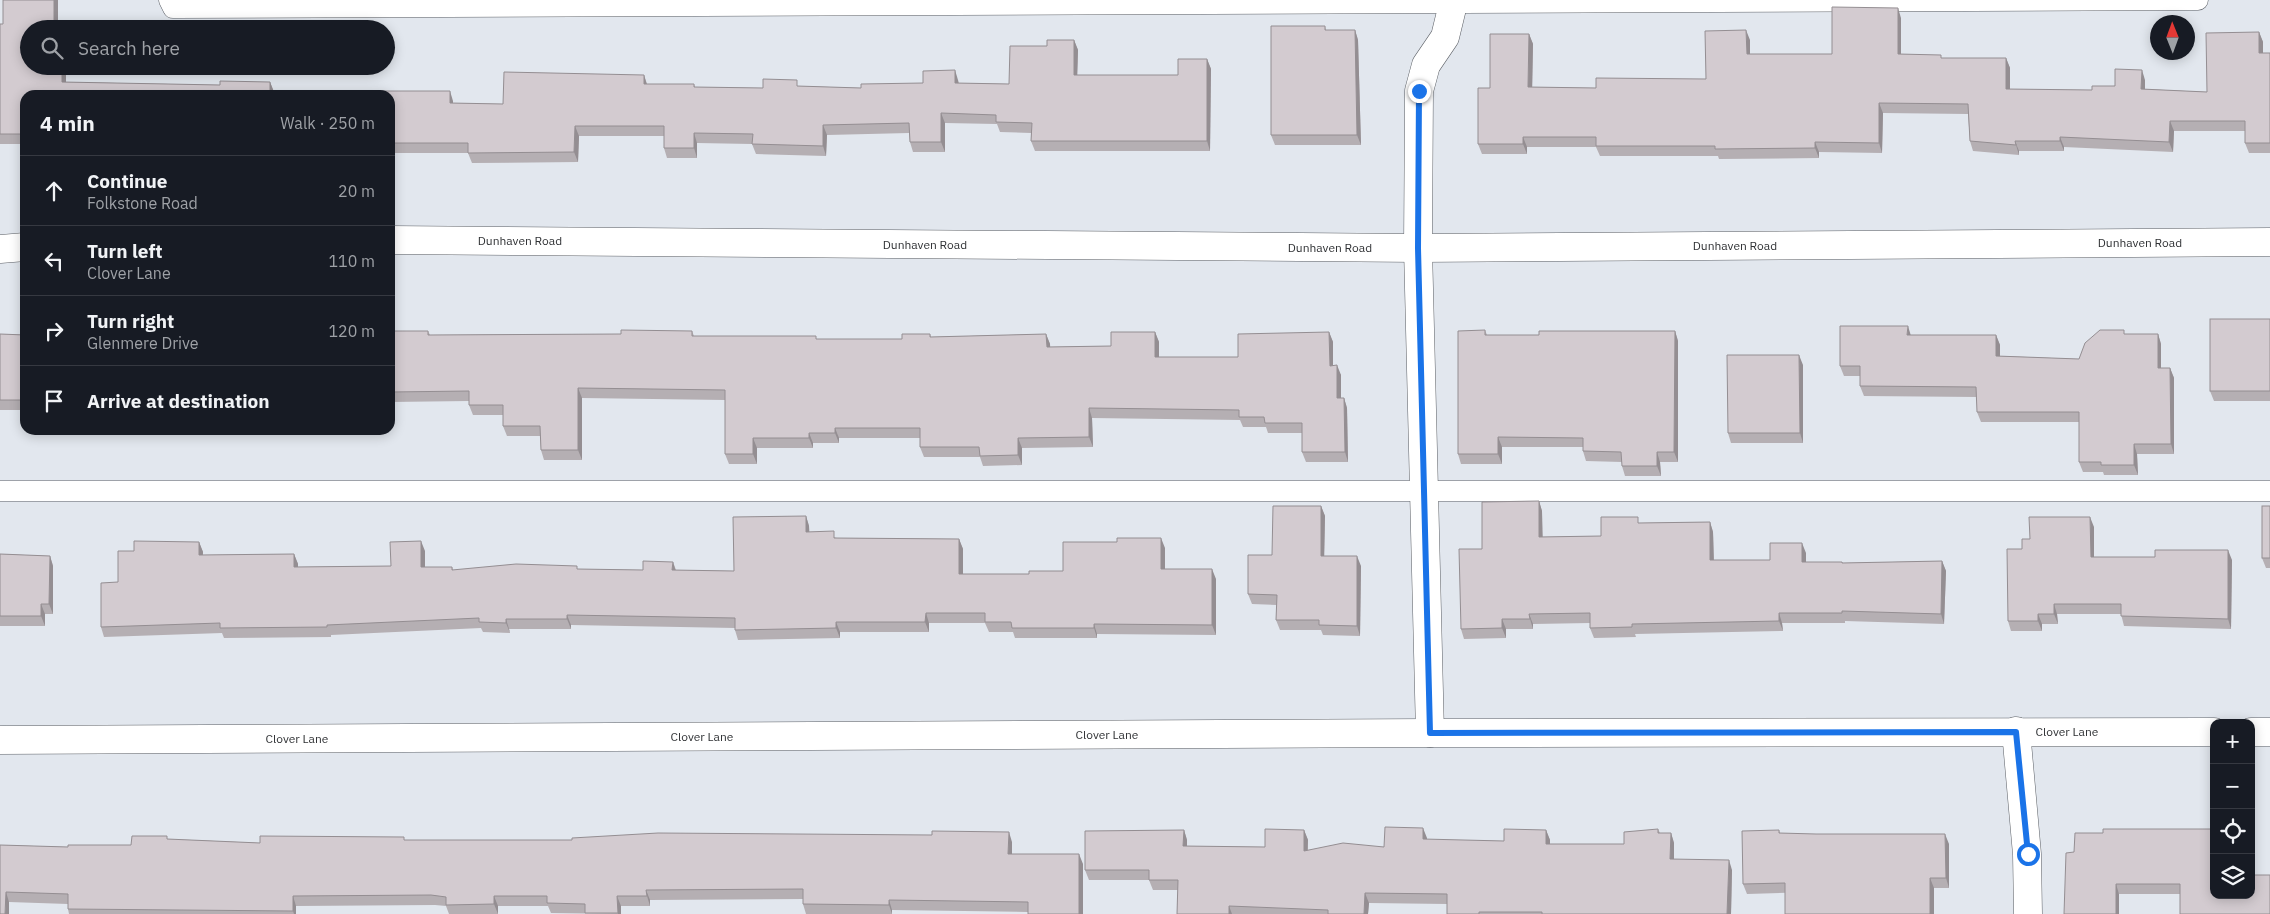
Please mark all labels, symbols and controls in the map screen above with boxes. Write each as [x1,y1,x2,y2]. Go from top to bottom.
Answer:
north arrow [2150,15,2195,60]
search box [20,20,395,75]
icon: search [38,34,66,62]
text: Search here [78,36,180,60]
route end [1408,80,1431,103]
text: 4 min [40,109,95,137]
text: Walk · 250 m [280,113,375,133]
text: Continue [87,169,167,193]
icon: ahead [40,177,68,205]
text: 20 m [338,181,375,201]
text: Folkstone Road [87,193,198,213]
street label: Dunhaven Road [478,233,562,248]
street label: Dunhaven Road [2098,235,2182,250]
street label: Dunhaven Road [883,237,967,252]
street label: Dunhaven Road [1693,238,1777,253]
text: Turn left [87,239,163,263]
street label: Dunhaven Road [1288,240,1372,255]
icon: left [40,247,68,275]
text: 110 m [328,251,375,271]
text: Clover Lane [87,263,171,283]
text: Turn right [87,309,174,333]
icon: right [40,317,68,345]
text: 120 m [328,321,375,341]
text: Glenmere Drive [87,333,199,353]
icon: arrive [40,387,68,415]
text: Arrive at destination [87,389,270,413]
map controls [2210,719,2255,899]
button: + [2210,719,2255,764]
street label: Clover Lane [2036,724,2099,739]
street label: Clover Lane [1076,727,1139,742]
street label: Clover Lane [671,729,734,744]
street label: Clover Lane [266,731,329,746]
button: − [2210,764,2255,809]
button: locate [2210,809,2255,854]
route start [2017,843,2040,866]
button: layers [2210,854,2255,899]

